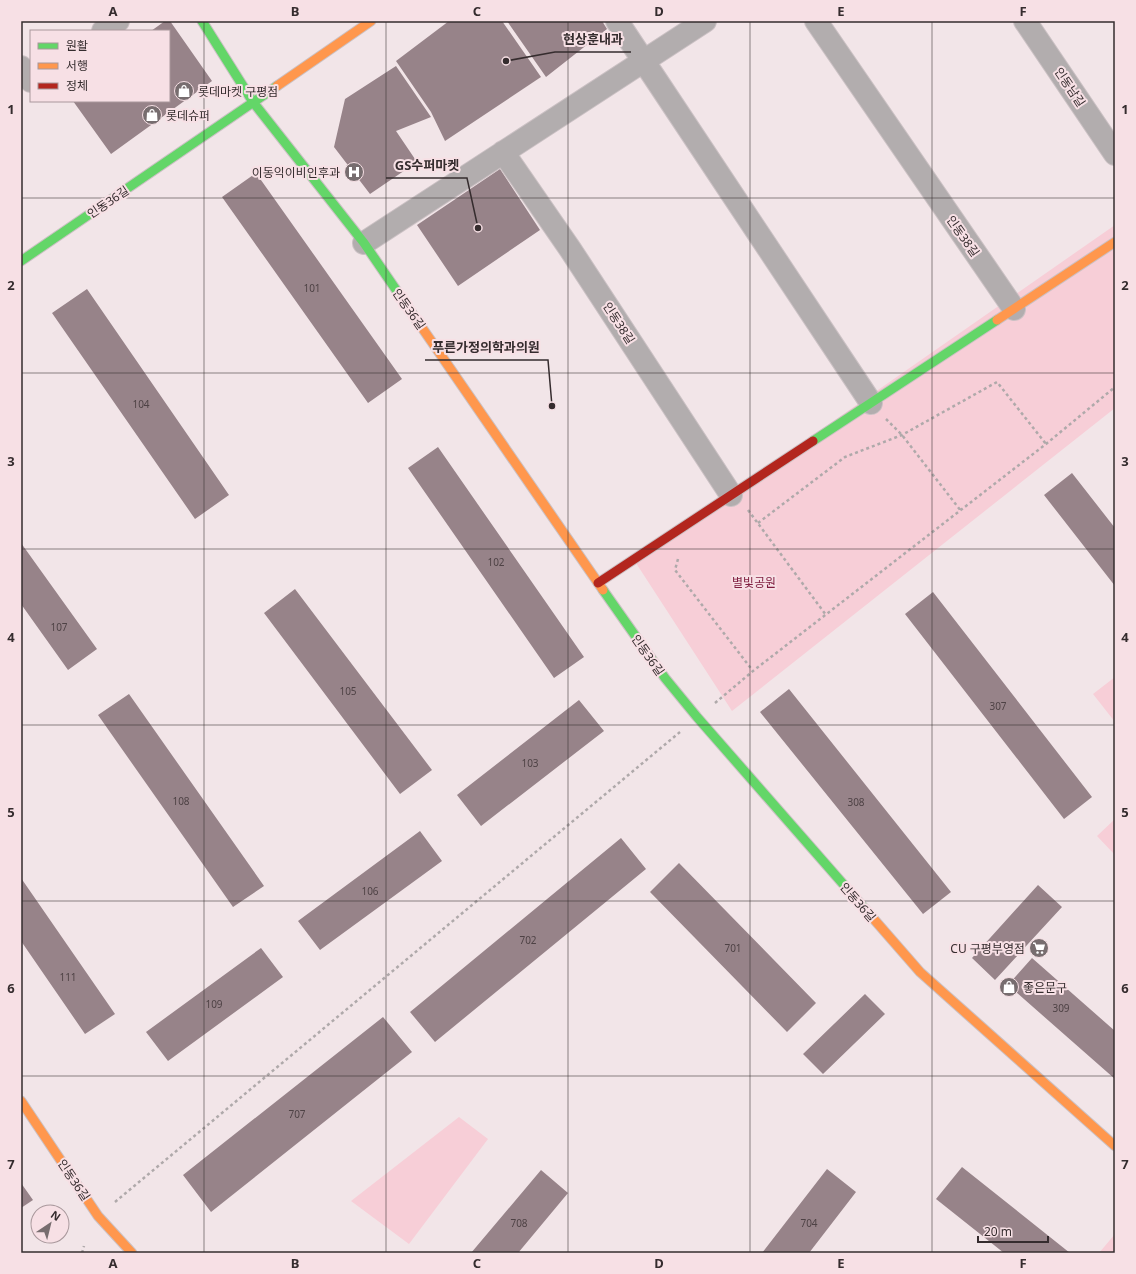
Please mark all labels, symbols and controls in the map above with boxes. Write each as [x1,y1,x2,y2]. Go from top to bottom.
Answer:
text: A [109,2,118,20]
text: B [291,2,299,20]
text: C [473,2,481,20]
text: D [654,2,664,20]
text: E [837,2,845,20]
text: F [1019,2,1027,20]
callout: 현상훈내과 [555,27,631,52]
legend [30,30,170,102]
text: 현상훈내과 [563,30,623,48]
text: 원활 [66,37,88,54]
text: 서행 [66,57,88,74]
street label: 인동남길 [1051,64,1089,110]
text: 정체 [66,77,88,94]
shop icon: 롯데마켓 구평점 [173,80,195,102]
place label: 롯데마켓 구평점 [198,83,278,100]
text: 1 [7,100,15,118]
text: 1 [1121,100,1129,118]
shop icon: 롯데슈퍼 [141,104,163,126]
place label: 롯데슈퍼 [166,107,210,124]
callout: GS수퍼마켓 [386,153,467,178]
text: GS수퍼마켓 [395,156,459,174]
hospital icon: 이동익이비인후과 [343,161,365,183]
place label: 이동익이비인후과 [252,164,340,181]
street label: 인동36길 [84,182,132,222]
street label: 인동38길 [943,212,983,260]
text: 2 [7,276,15,294]
text: 2 [1121,276,1129,294]
house number: 101 [303,281,321,295]
street label: 인동36길 [389,285,429,333]
street label: 인동38길 [599,299,639,347]
callout: 푸른가정의학과의원 [425,335,548,360]
text: 푸른가정의학과의원 [432,338,540,356]
house number: 104 [132,397,150,411]
text: 3 [7,452,15,470]
text: 3 [1121,452,1129,470]
house number: 102 [487,555,505,569]
park label: 별빛공원 [732,574,776,591]
house number: 107 [50,620,68,634]
text: 4 [7,628,15,646]
text: 4 [1121,628,1129,646]
street label: 인동36길 [628,631,668,679]
house number: 105 [339,684,357,698]
house number: 307 [989,699,1007,713]
house number: 103 [521,756,539,770]
house number: 108 [172,794,190,808]
house number: 308 [847,795,865,809]
text: 5 [7,803,15,821]
text: 5 [1121,803,1129,821]
street label: 인동36길 [836,879,880,925]
house number: 106 [361,884,379,898]
house number: 702 [519,933,537,947]
supermarket icon: CU 구평부영점 [1028,937,1050,959]
place label: CU 구평부영점 [950,940,1025,957]
house number: 701 [724,941,742,955]
house number: 111 [59,970,77,984]
shop icon: 좋은문구 [998,976,1020,998]
text: 6 [7,979,15,997]
place label: 좋은문구 [1023,979,1067,996]
text: 6 [1121,979,1129,997]
house number: 109 [205,997,223,1011]
house number: 309 [1052,1001,1070,1015]
house number: 707 [288,1107,306,1121]
text: 7 [7,1155,15,1173]
text: 7 [1121,1155,1129,1173]
street label: 인동36길 [54,1156,94,1204]
north arrow [30,1204,70,1244]
text: N [48,1207,64,1224]
house number: 708 [510,1216,528,1230]
house number: 704 [800,1216,818,1230]
scale bar [978,1218,1048,1244]
text: 20 m [984,1223,1012,1240]
text: A [109,1254,118,1272]
text: B [291,1254,299,1272]
text: C [473,1254,481,1272]
text: D [654,1254,664,1272]
text: E [837,1254,845,1272]
text: F [1019,1254,1027,1272]

